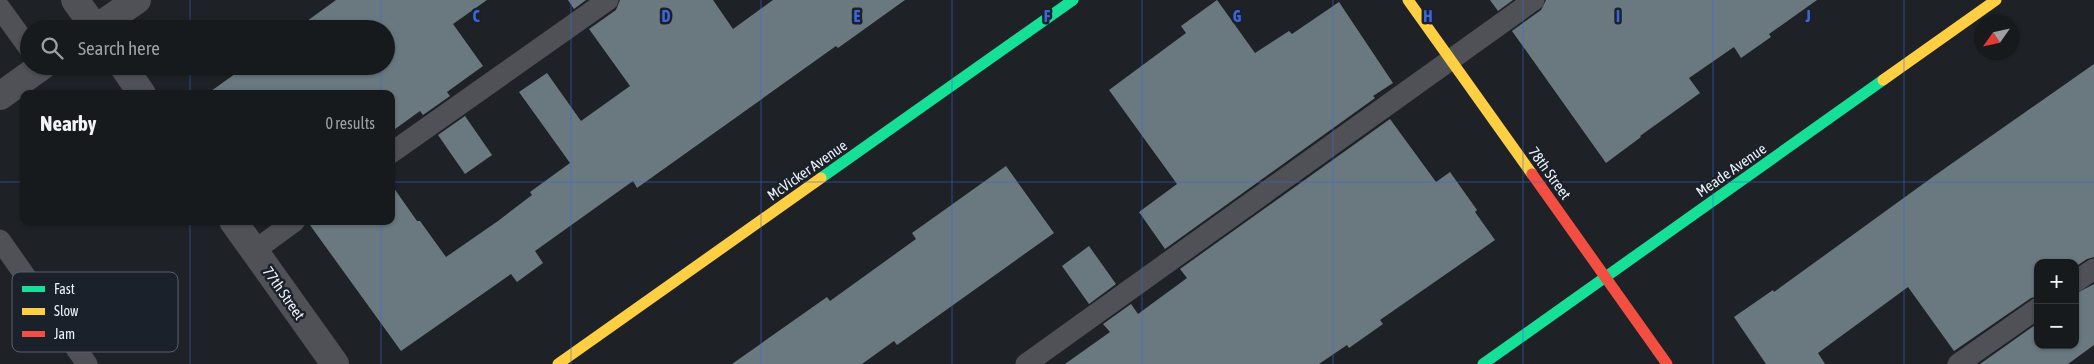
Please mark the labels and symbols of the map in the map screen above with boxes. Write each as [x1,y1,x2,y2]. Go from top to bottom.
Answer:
text: C [472,7,480,25]
text: D [662,7,671,25]
text: E [854,7,861,25]
text: F [1044,7,1051,25]
text: G [1233,7,1242,25]
text: H [1423,7,1433,25]
text: I [1616,7,1620,25]
text: J [1804,7,1811,25]
north arrow [1974,15,2019,60]
street label: McVicker Avenue [764,136,850,204]
street label: Meade Avenue [1693,140,1769,200]
street label: 78th Street [1525,143,1575,203]
street label: 77th Street [260,263,308,323]
legend [12,272,178,352]
text: Fast [54,281,75,297]
text: Slow [54,303,79,319]
text: Jam [54,326,75,342]

